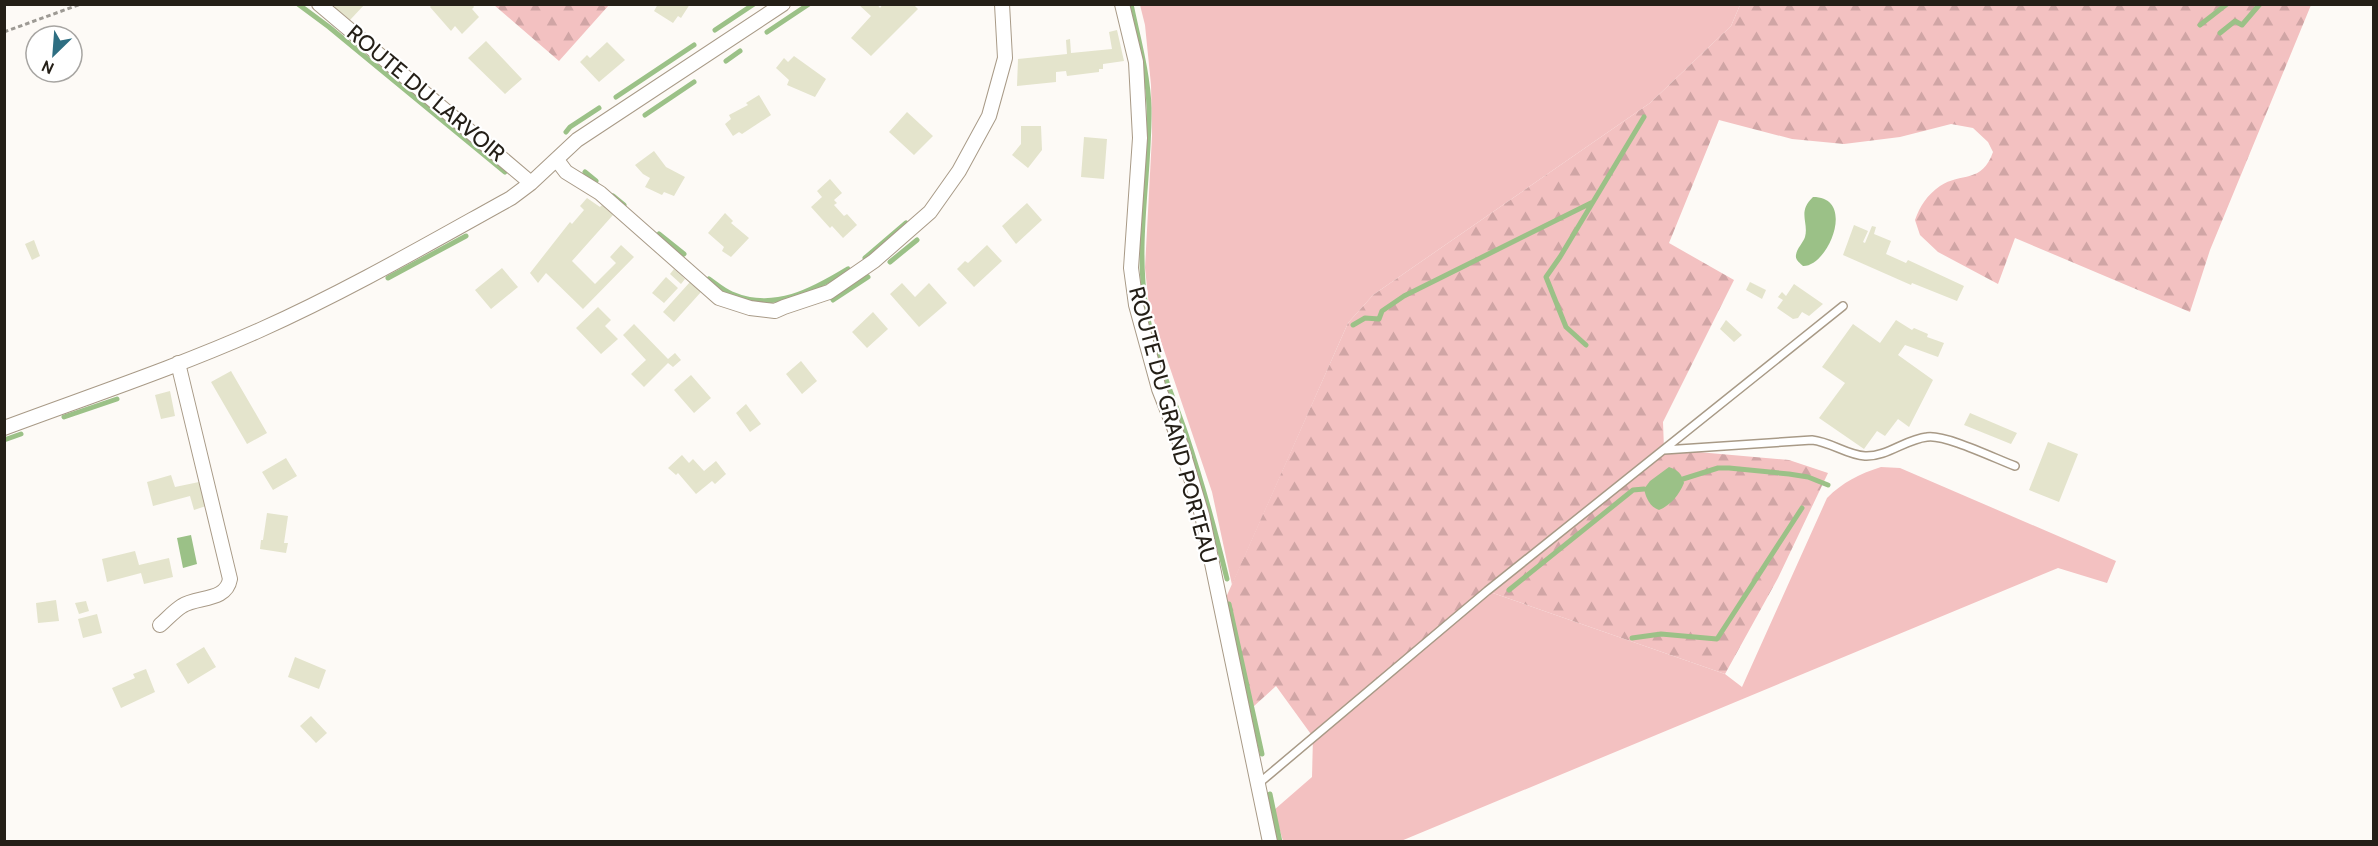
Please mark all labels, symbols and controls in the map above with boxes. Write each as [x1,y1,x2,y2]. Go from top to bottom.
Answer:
street label: ROUTE DU LARVOIR [341,19,511,167]
north arrow [24,24,84,84]
text: N [39,56,57,78]
street label: ROUTE DU GRAND PORTEAU [1123,284,1223,566]

